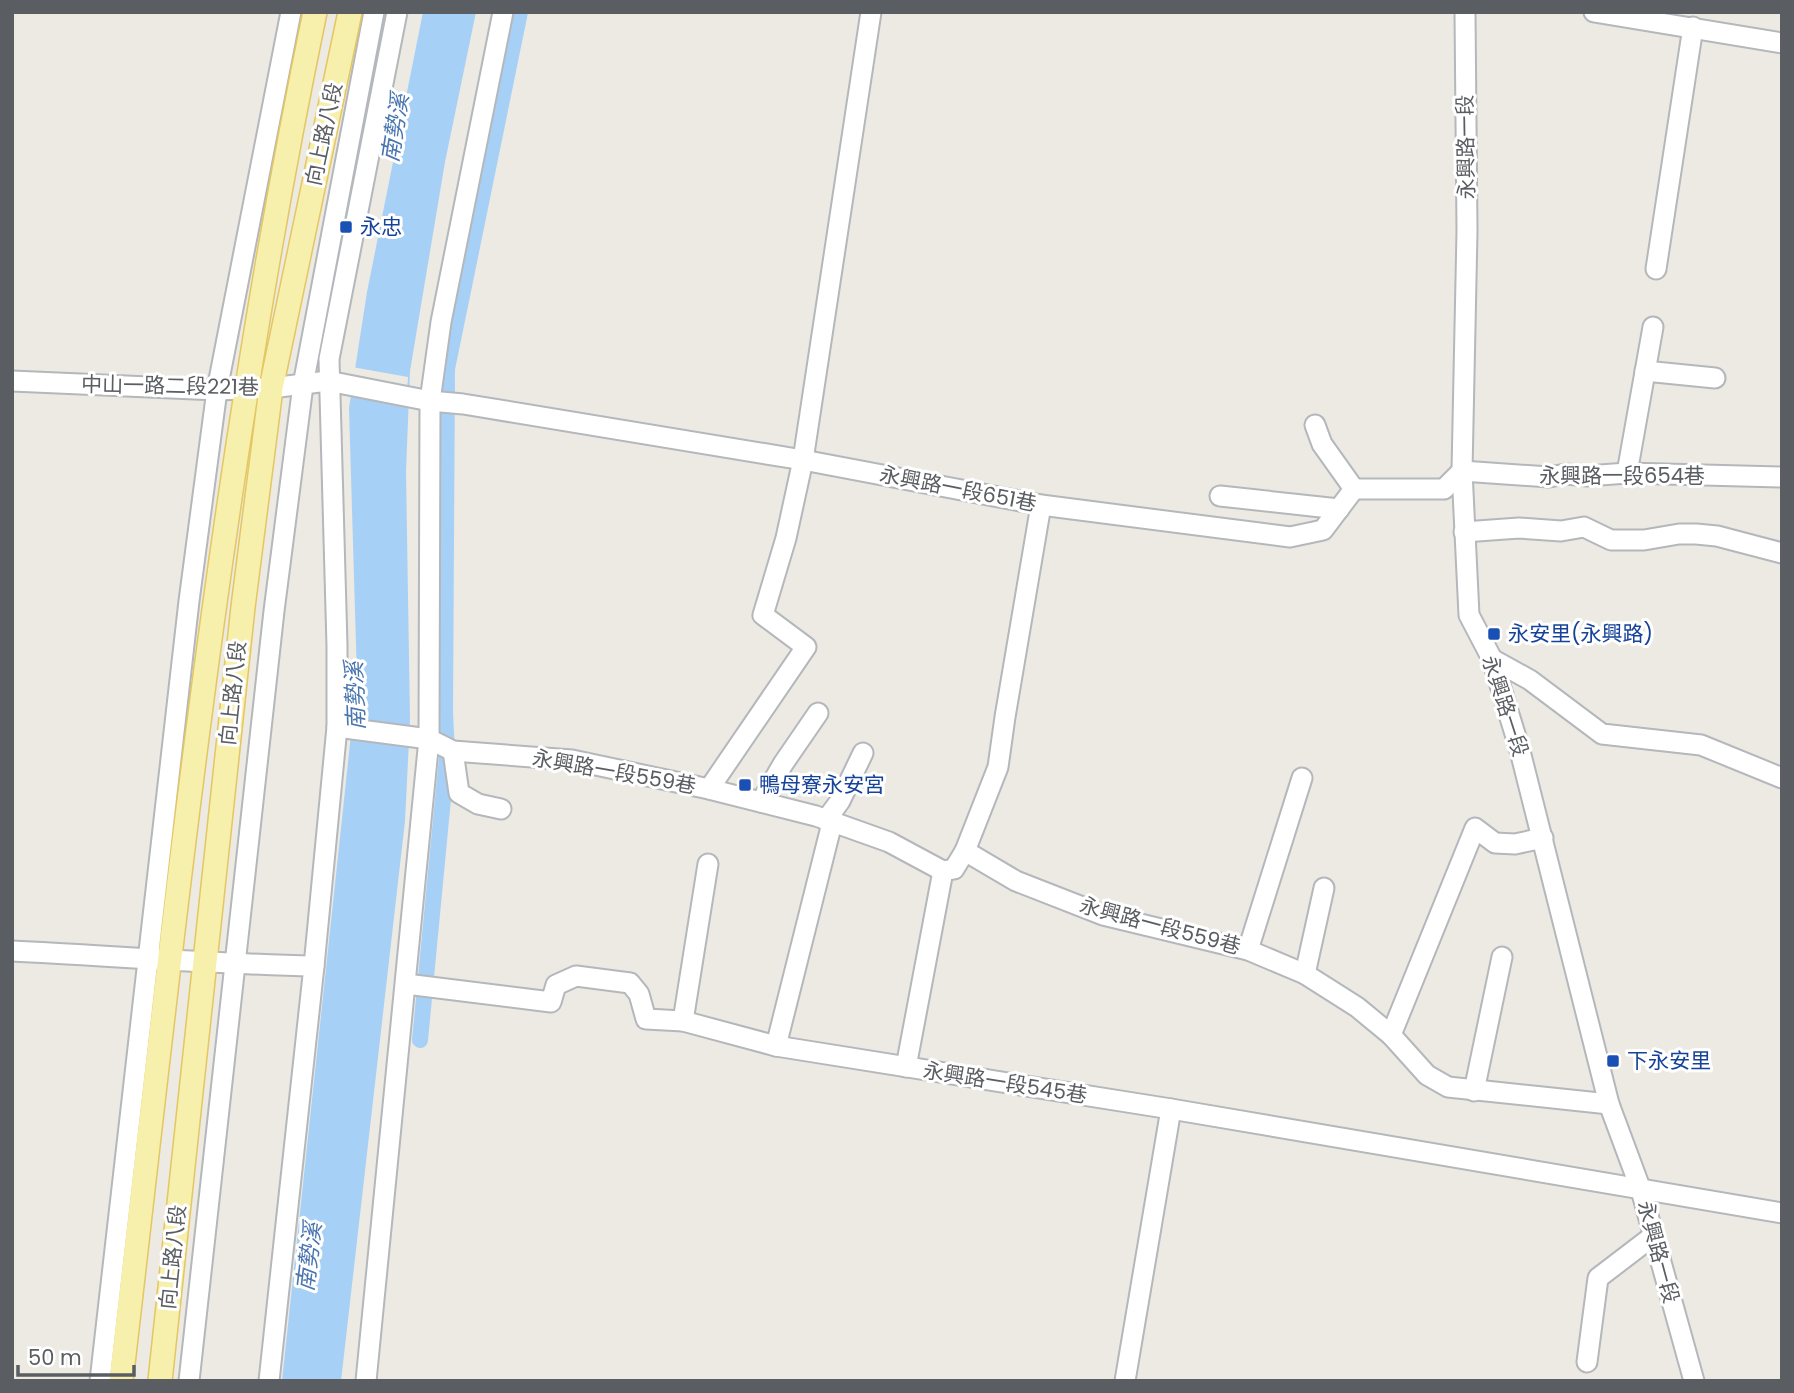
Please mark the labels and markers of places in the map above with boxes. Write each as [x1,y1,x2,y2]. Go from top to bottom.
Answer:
place label: 永忠 [360,212,402,241]
marker: 永忠 [338,219,354,235]
place label: 永安里(永興路) [1508,619,1653,648]
marker: 永安里(永興路) [1486,626,1502,642]
place label: 鴨母寮永安宮 [759,770,885,799]
marker: 鴨母寮永安宮 [737,777,753,793]
place label: 下永安里 [1627,1046,1711,1075]
marker: 下永安里 [1605,1053,1621,1069]

